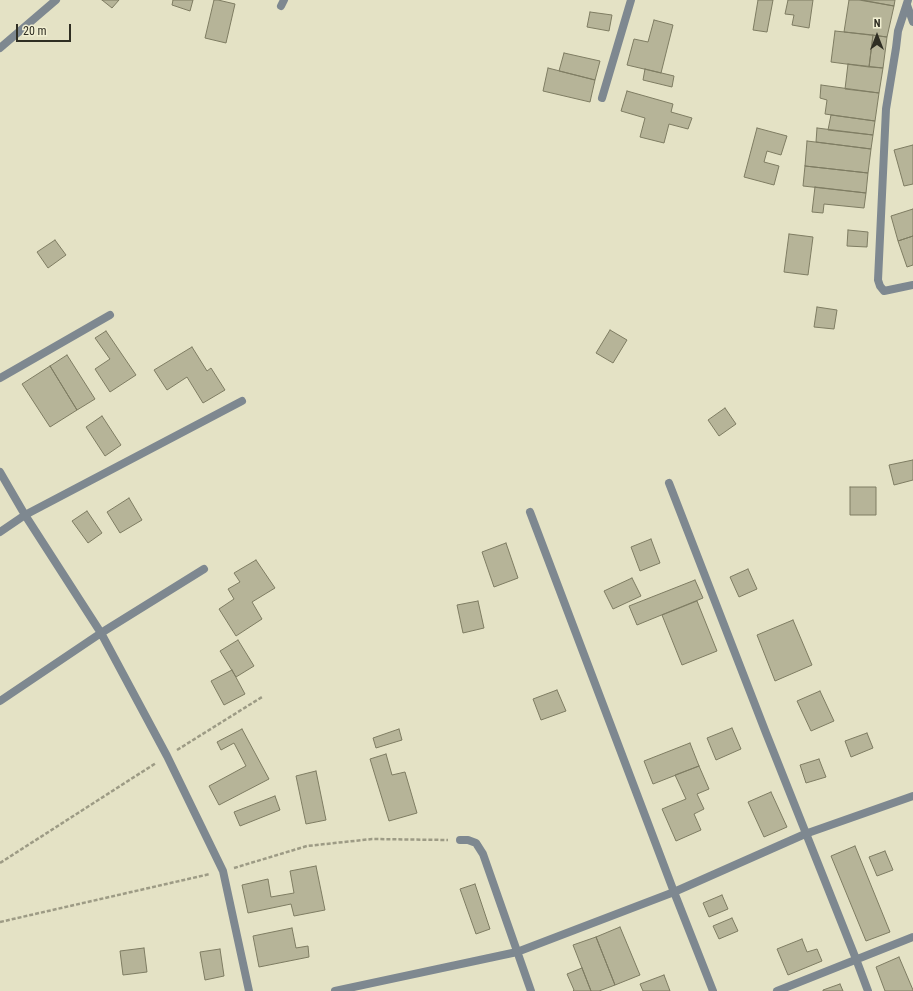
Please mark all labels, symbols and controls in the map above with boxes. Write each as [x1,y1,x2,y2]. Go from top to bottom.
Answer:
scale bar [18,16,73,42]
north arrow [857,16,897,56]
text: N [874,17,880,30]
text: 20 m [23,24,47,38]

